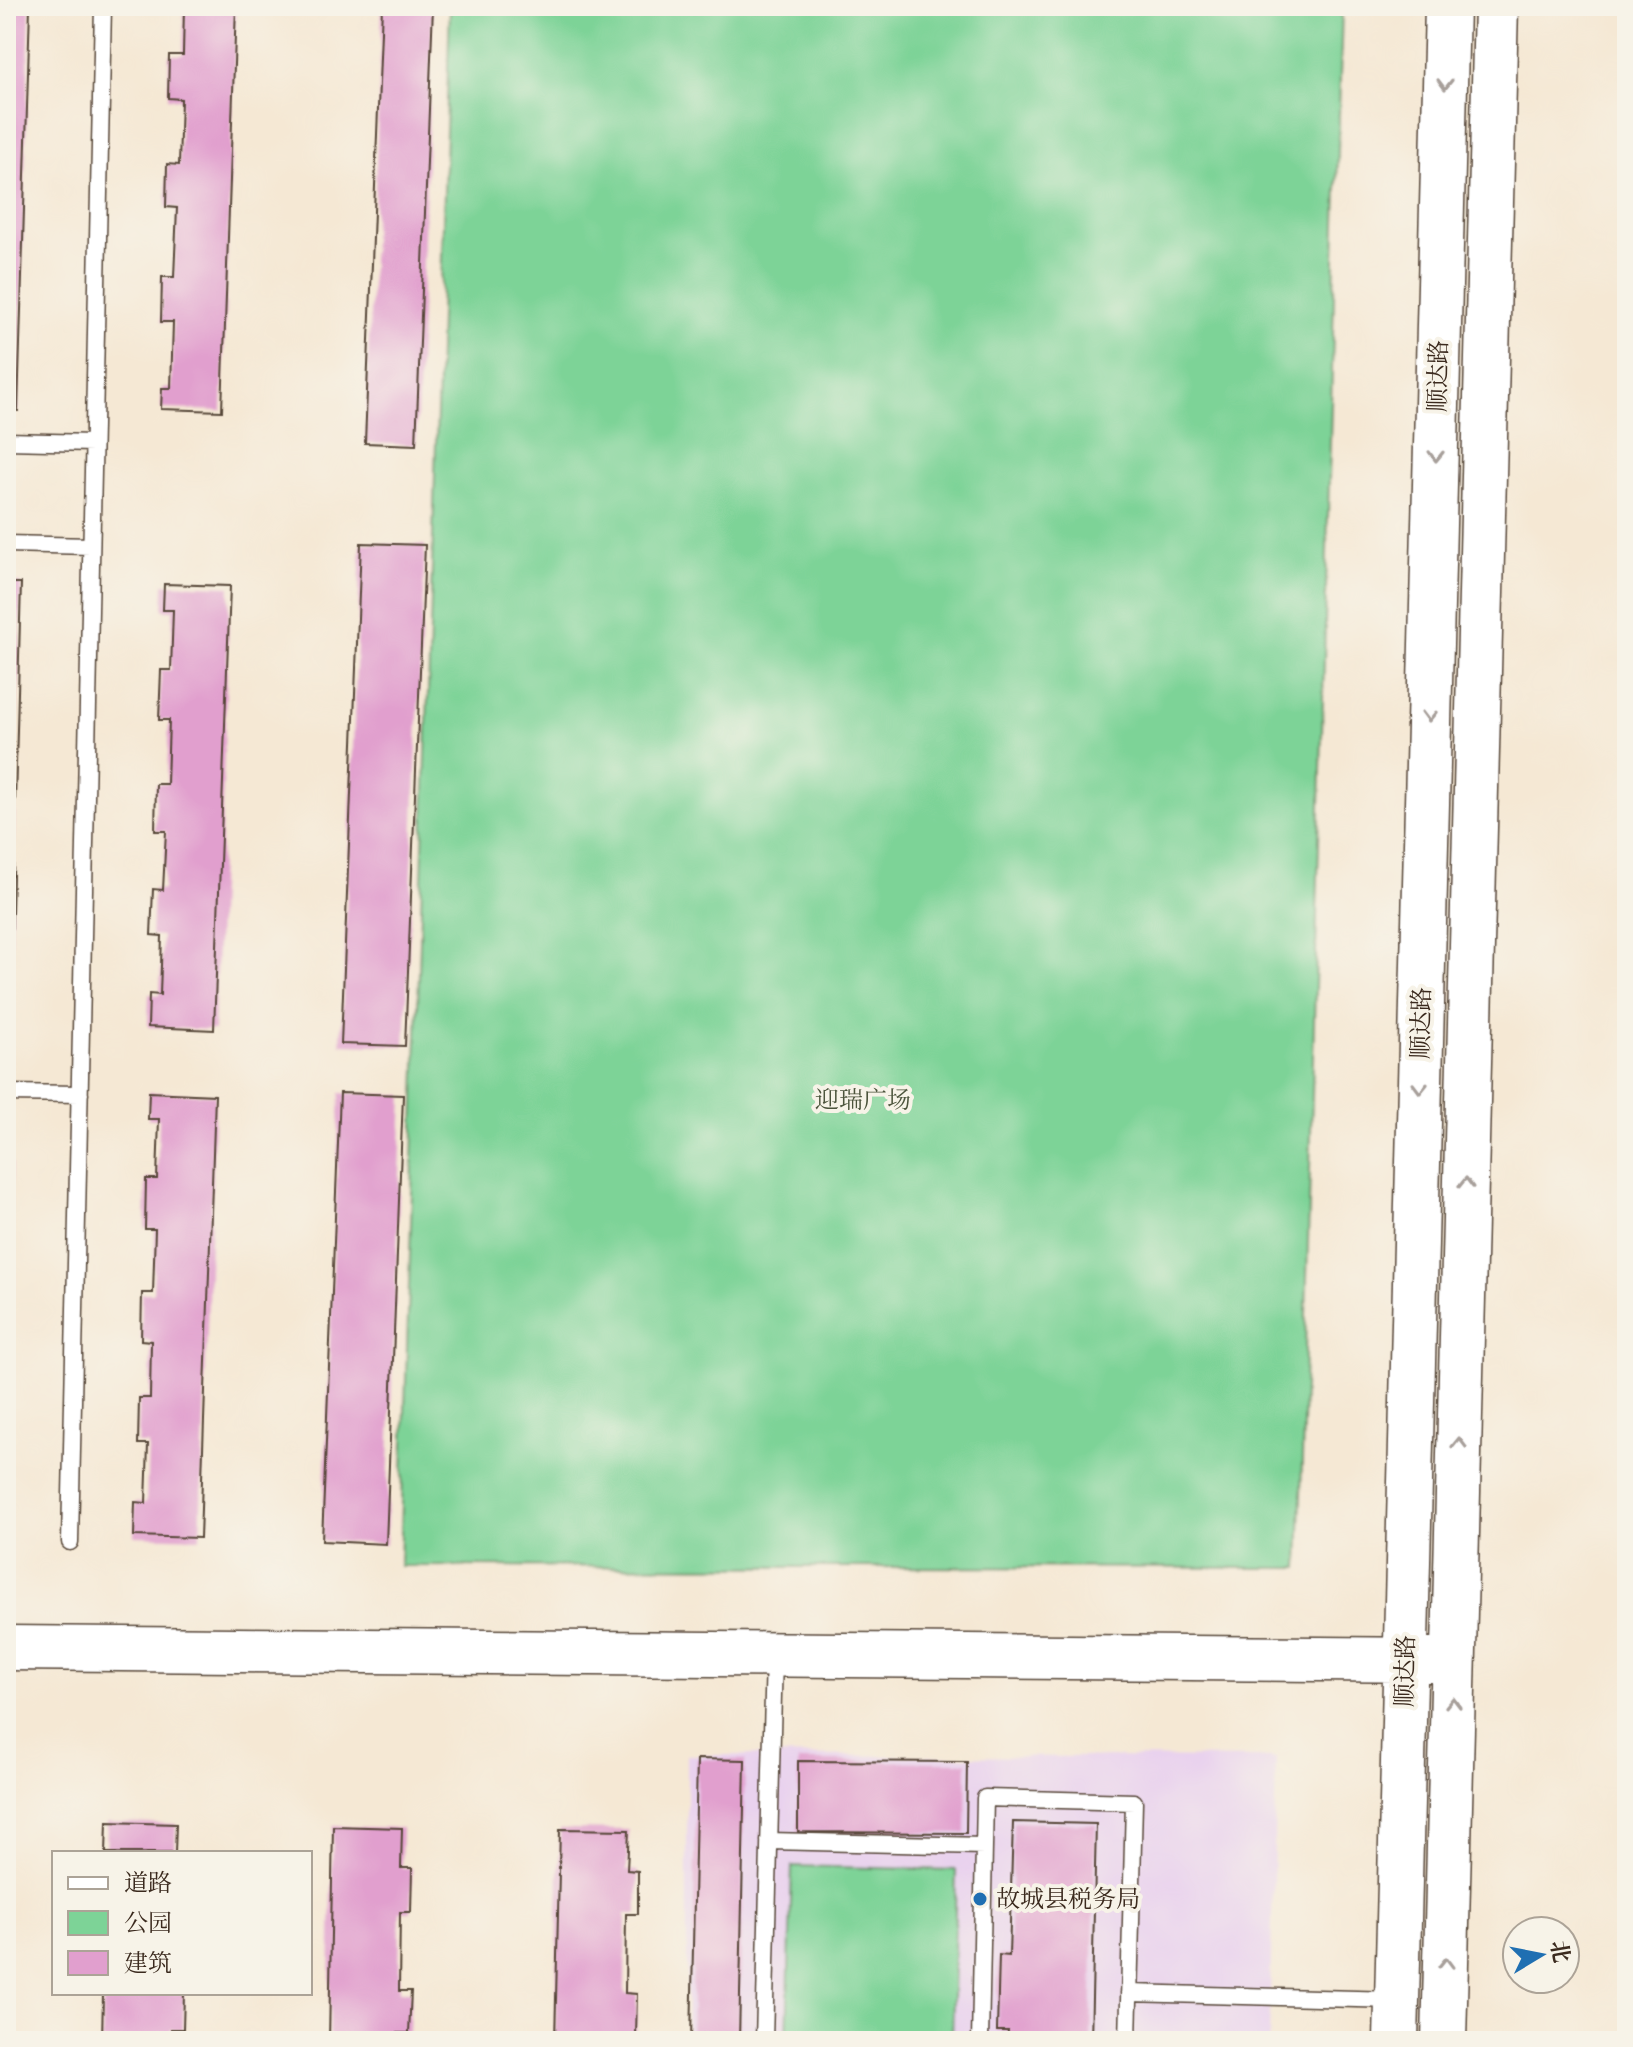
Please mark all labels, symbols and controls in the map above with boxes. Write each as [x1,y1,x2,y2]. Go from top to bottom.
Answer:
one-way arrow [1437,78,1454,91]
street label: 顺达路 [1422,340,1453,412]
one-way arrow [1427,450,1444,463]
one-way arrow [1420,710,1438,723]
street label: 顺达路 [1405,987,1436,1059]
one-way arrow [1411,1082,1428,1095]
park label: 迎瑞广场 [815,1085,911,1114]
one-way arrow [1457,1176,1474,1189]
one-way arrow [1451,1436,1468,1449]
street label: 顺达路 [1389,1635,1420,1707]
one-way arrow [1444,1696,1461,1709]
legend [52,1851,312,1995]
text: 道路 [124,1868,172,1897]
place label: 故城县税务局 [996,1884,1140,1913]
marker: 故城县税务局 [971,1890,989,1908]
text: 公园 [124,1908,172,1937]
north arrow [1501,1915,1581,1995]
text: 北 [1545,1938,1575,1965]
text: 建筑 [124,1948,172,1977]
one-way arrow [1438,1956,1455,1969]

